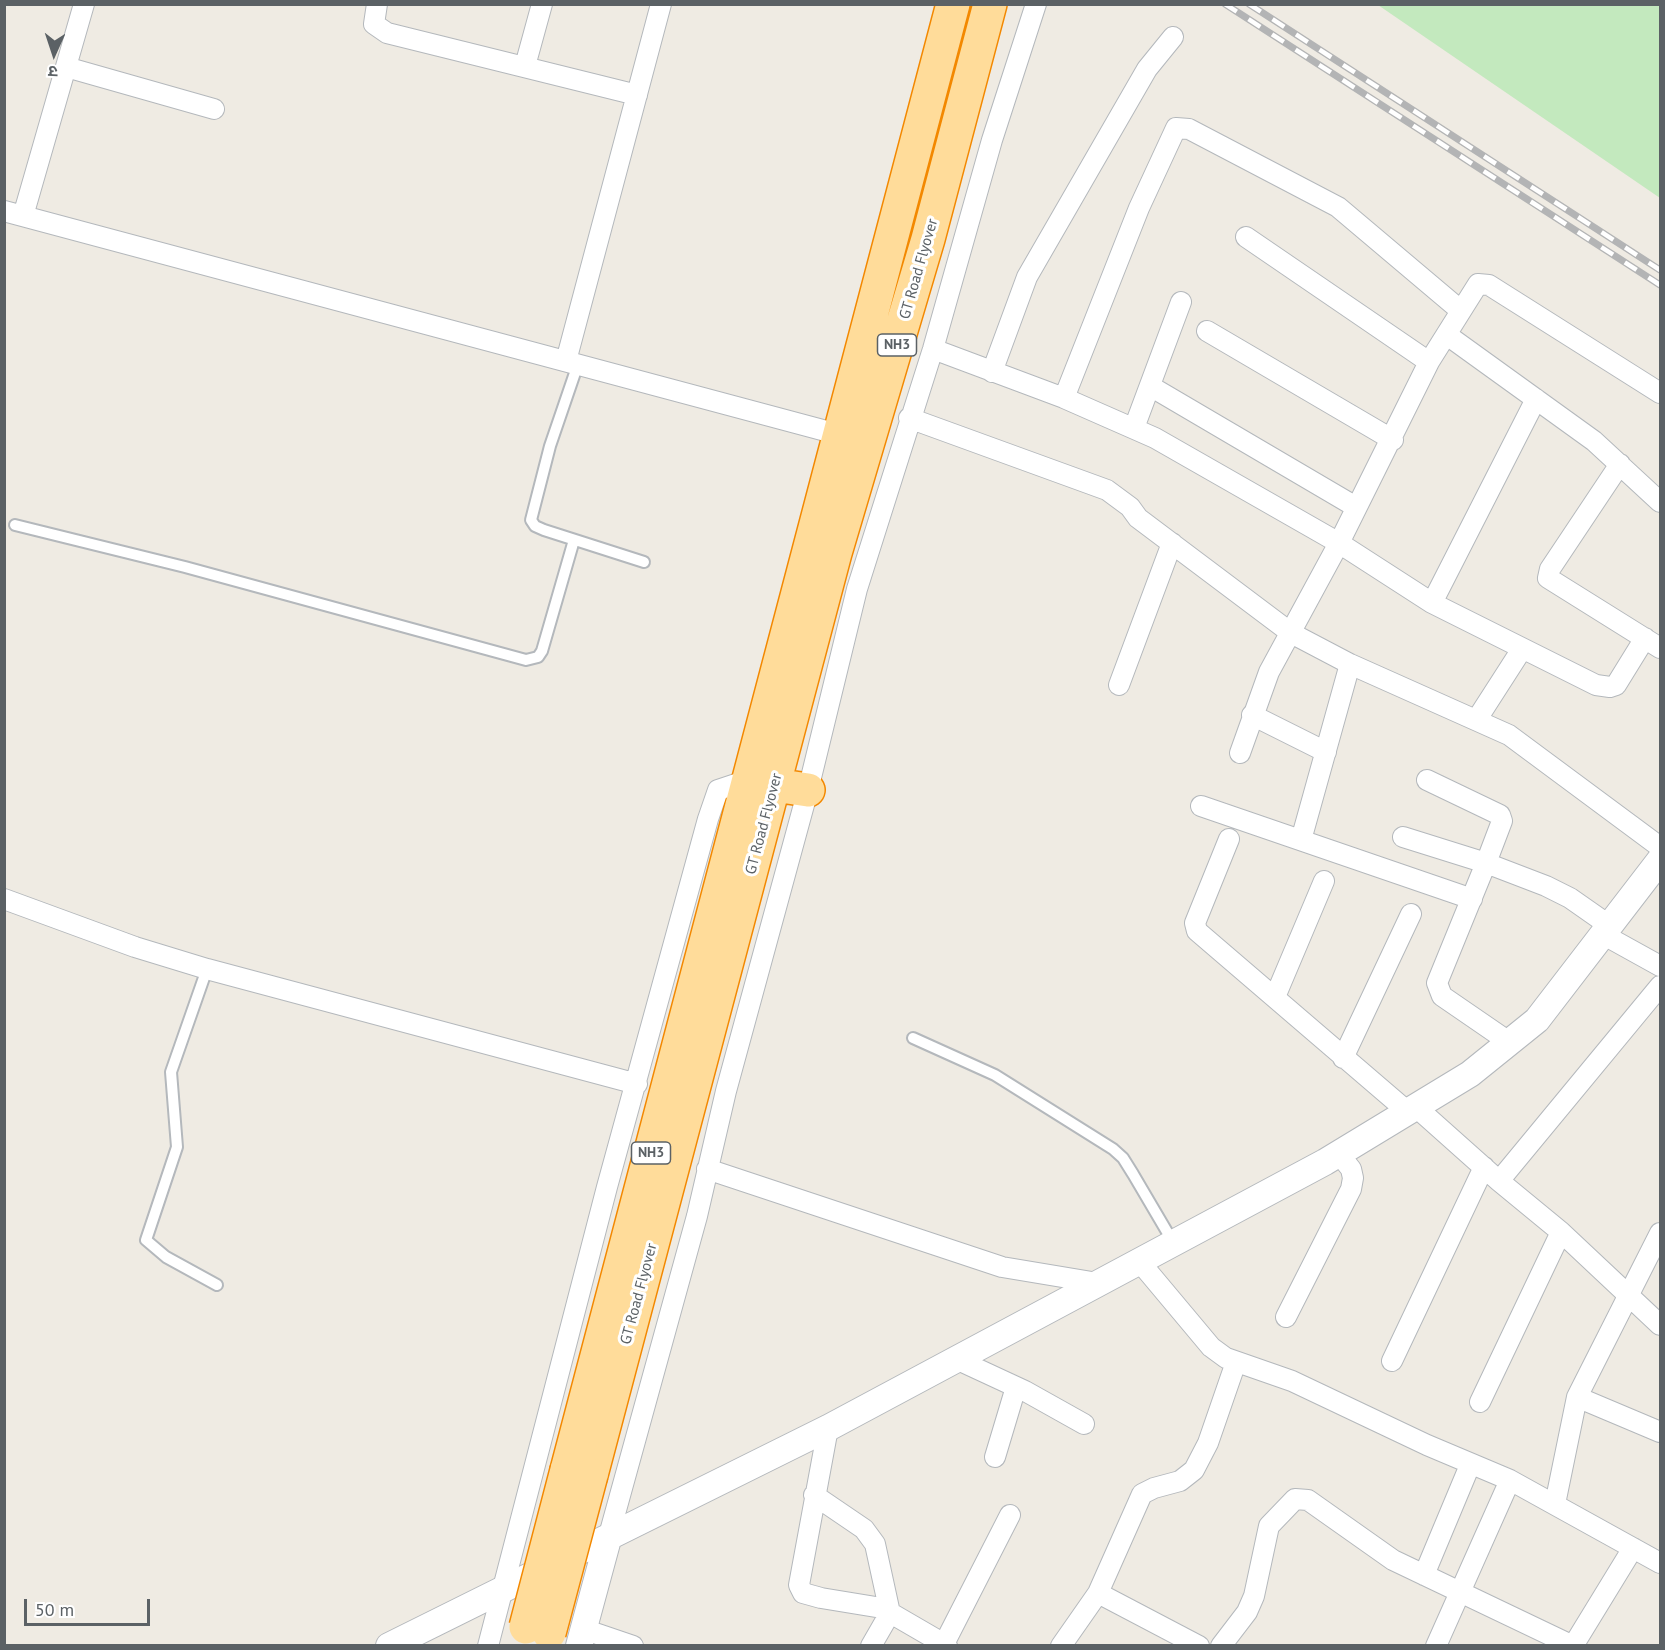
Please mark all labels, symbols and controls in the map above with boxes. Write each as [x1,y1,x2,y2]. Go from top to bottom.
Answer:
north arrow [24,24,84,84]
text: उ [48,62,58,82]
street label: GT Road Flyover [896,217,942,321]
road number: NH3 [878,334,916,356]
street label: GT Road Flyover [742,772,786,876]
road number: NH3 [632,1142,670,1164]
street label: GT Road Flyover [617,1242,661,1346]
scale bar [27,1587,153,1625]
text: 50 m [35,1598,74,1621]

